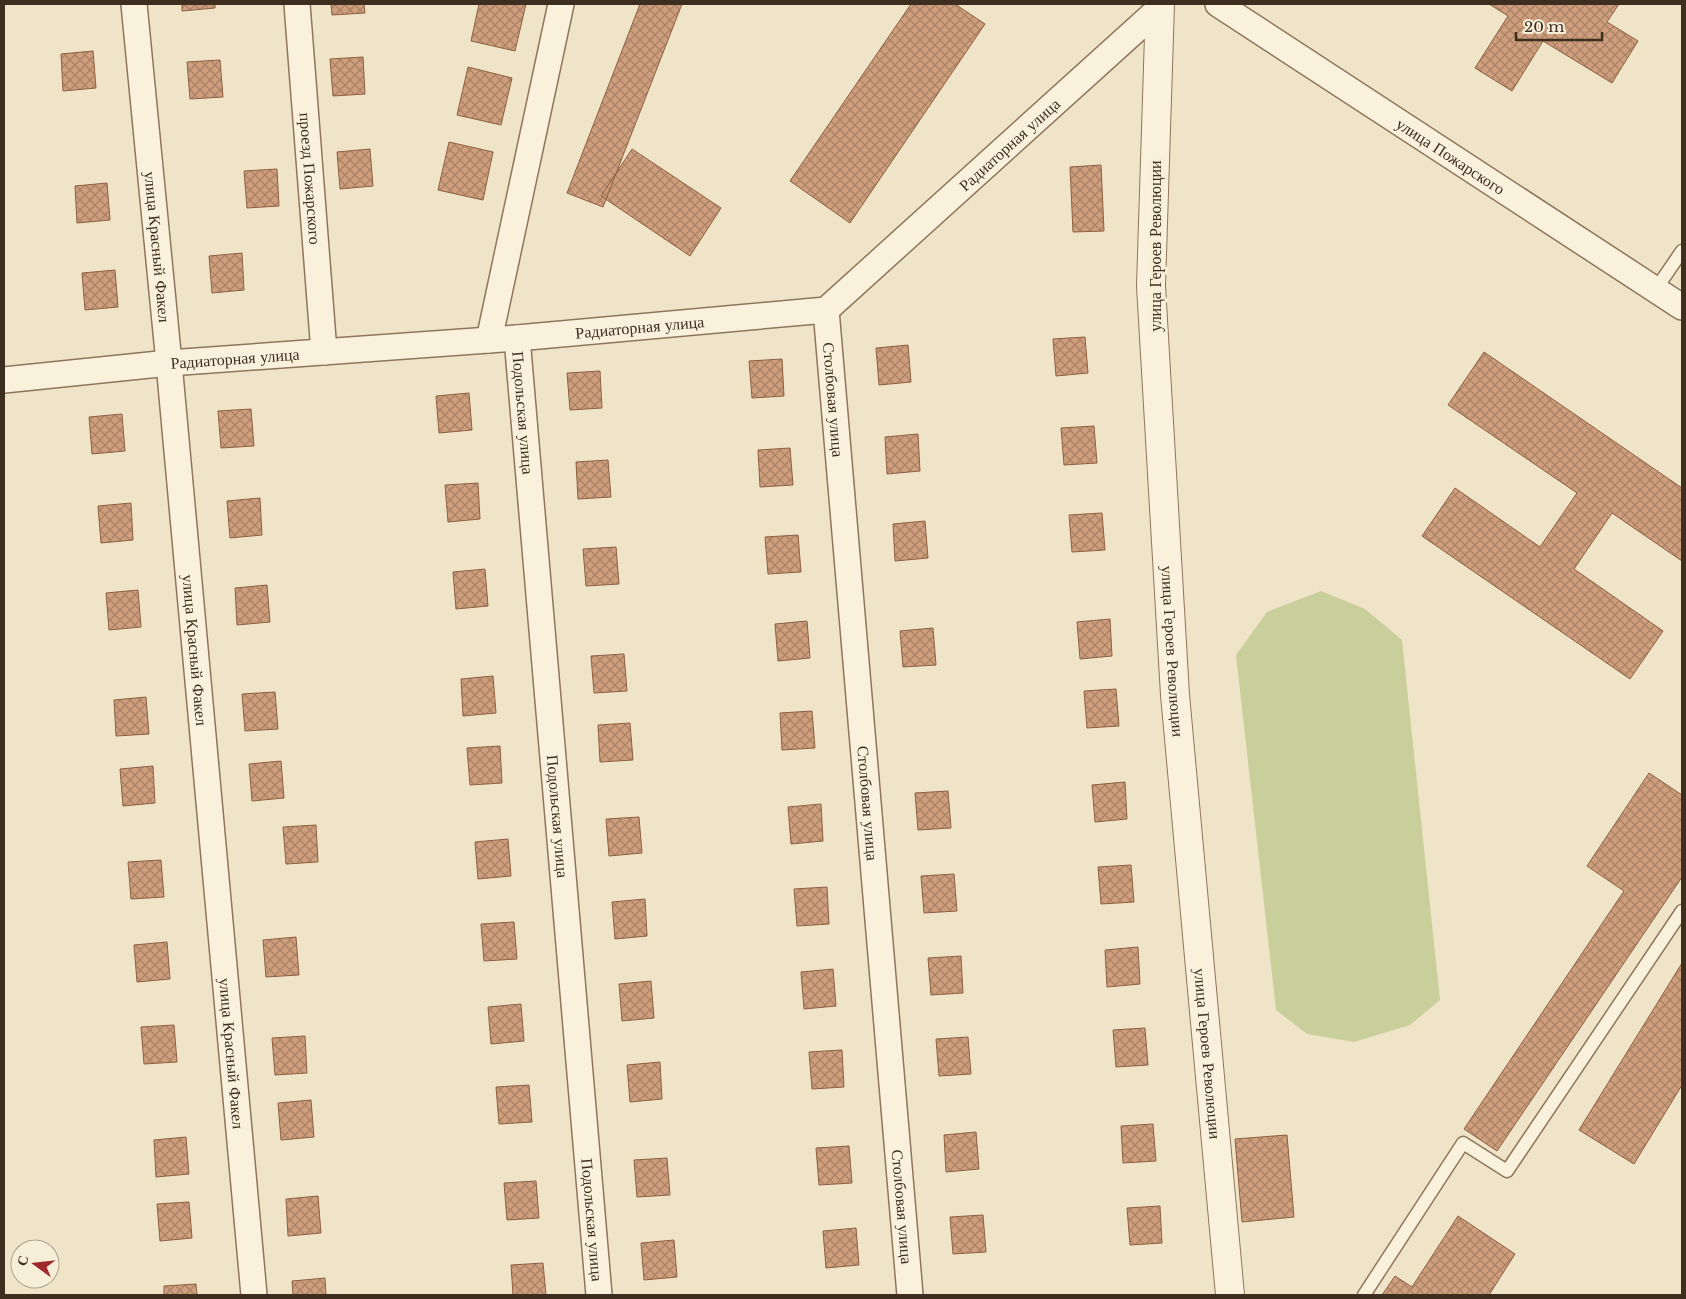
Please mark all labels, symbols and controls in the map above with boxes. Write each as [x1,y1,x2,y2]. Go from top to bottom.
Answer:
scale bar [1516,10,1602,42]
text: 20 m [1524,17,1564,36]
street label: Радиаторная улица [955,94,1064,195]
street label: проезд Пожарского [295,112,326,245]
street label: улица Пожарского [1393,113,1509,199]
street label: улица Героев Революции [1145,160,1165,332]
street label: улица Красный Факел [140,170,175,323]
street label: Радиаторная улица [574,311,705,343]
street label: Столбовая улица [819,341,849,458]
street label: Радиаторная улица [170,344,300,373]
street label: Подольская улица [508,350,539,475]
street label: улица Героев Революции [1157,565,1189,738]
street label: улица Красный Факел [178,574,212,727]
street label: Столбовая улица [853,745,883,861]
street label: Подольская улица [543,754,573,879]
street label: улица Героев Революции [1190,967,1226,1140]
street label: улица Красный Факел [215,977,249,1130]
street label: Столбовая улица [888,1149,917,1265]
street label: Подольская улица [577,1157,608,1282]
north arrow [10,1239,60,1289]
text: С [12,1253,32,1268]

